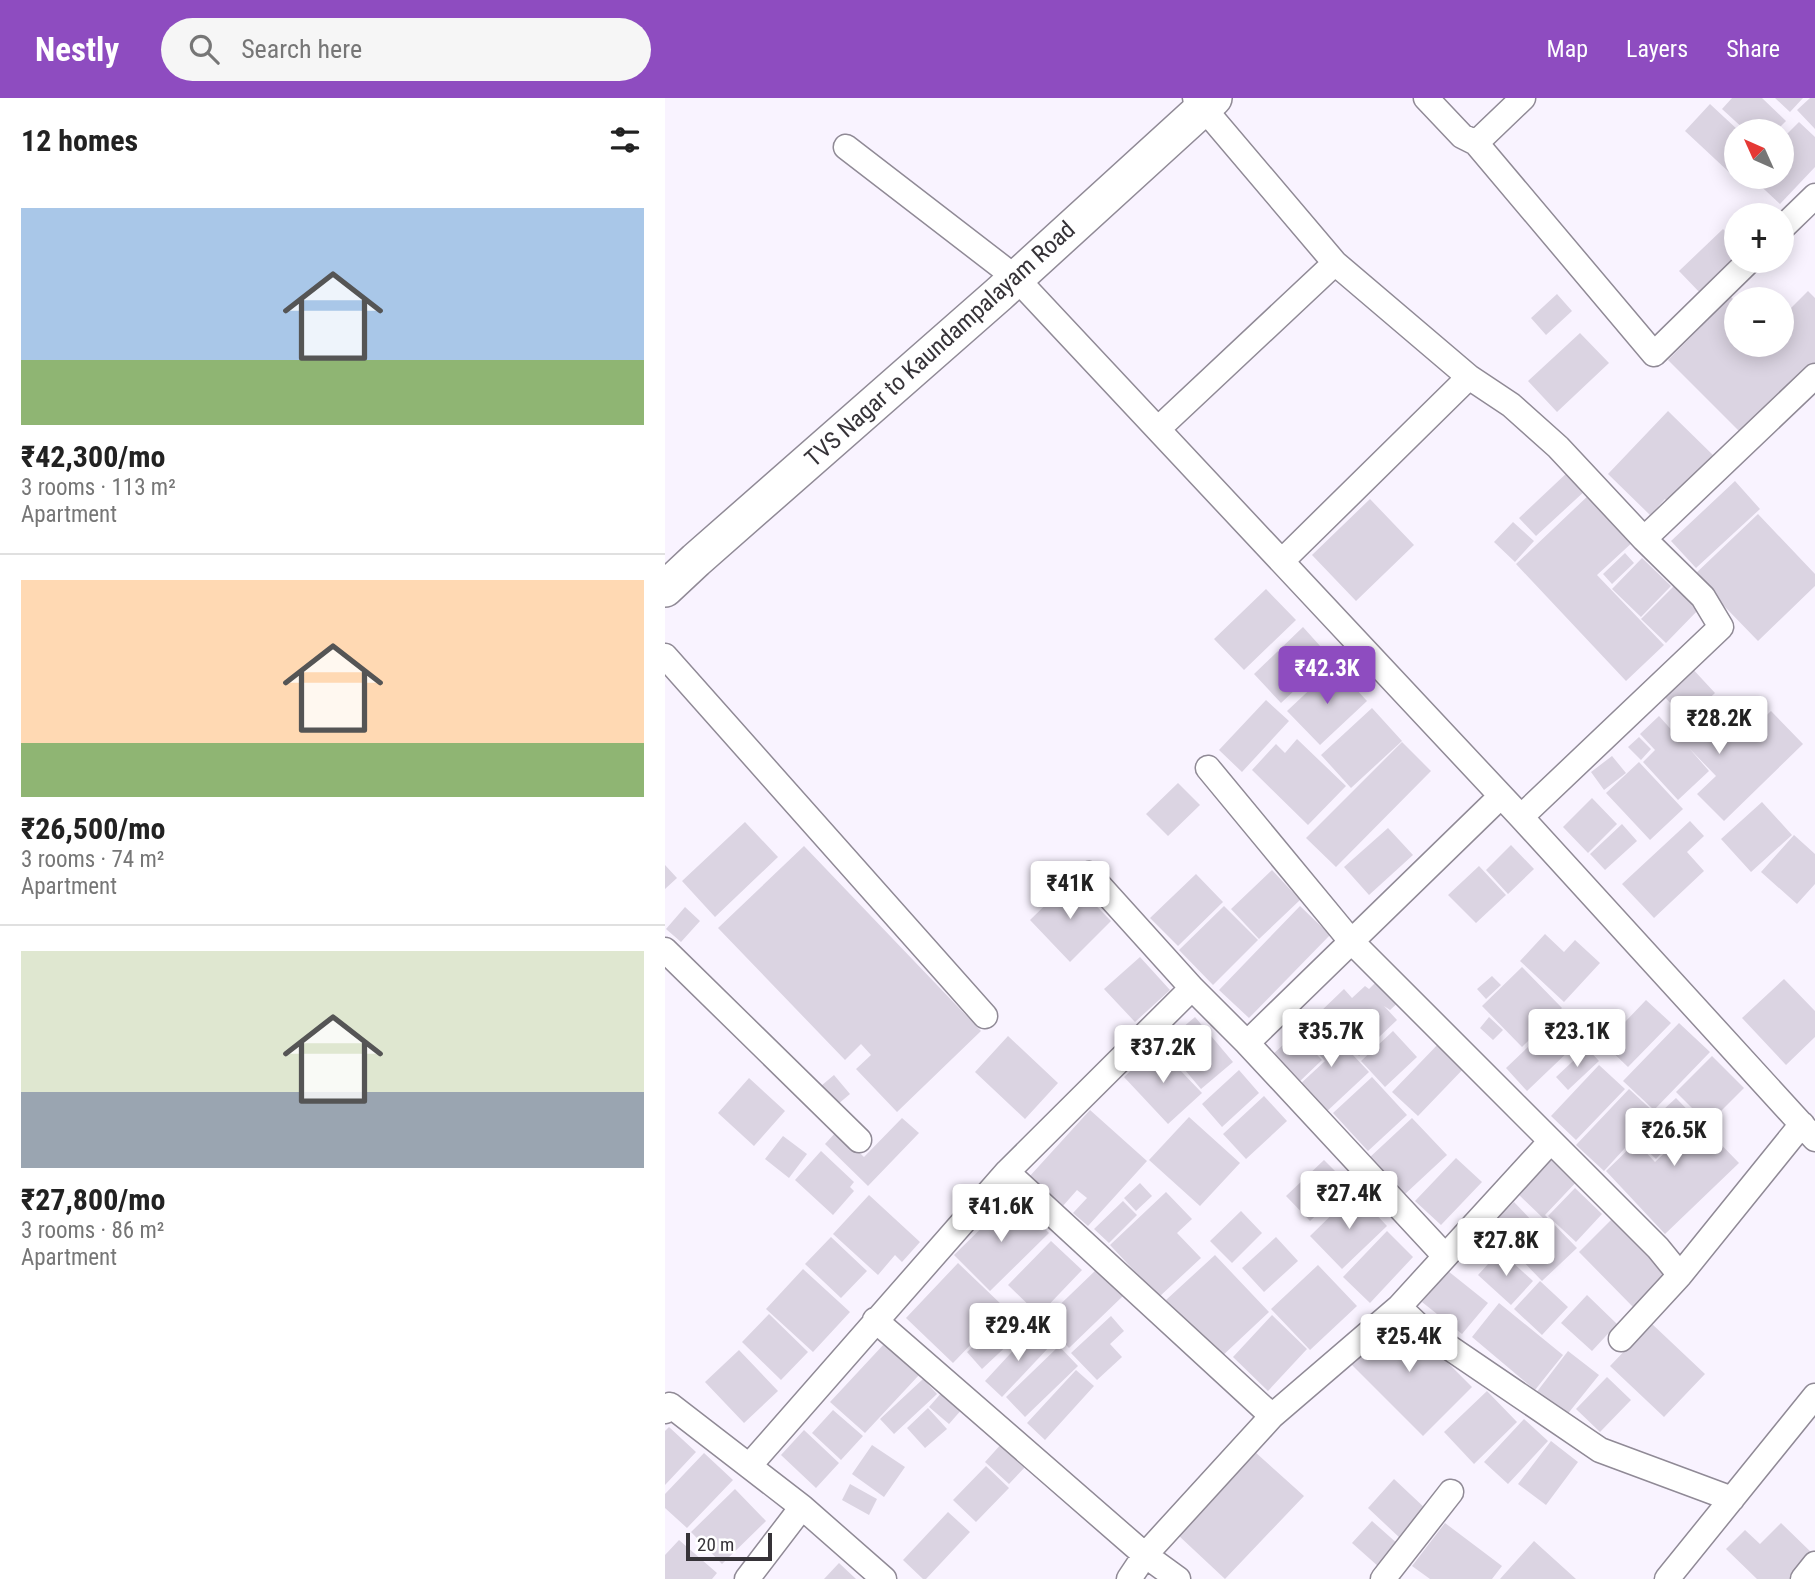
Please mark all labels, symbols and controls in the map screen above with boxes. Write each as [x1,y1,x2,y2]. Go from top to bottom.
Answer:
search box [161,18,651,81]
text: Nestly [35,30,119,69]
icon: search [185,30,223,68]
text: Search here [241,34,362,64]
text: Map [1547,35,1588,63]
text: Layers [1626,35,1688,63]
text: Share [1726,35,1780,63]
north arrow [1724,119,1794,189]
map controls [1724,119,1794,357]
icon: filters [606,121,644,159]
text: 12 homes [21,123,138,158]
button: + [1724,203,1794,273]
street label: TVS Nagar to Kaundampalayam Road [799,215,1081,473]
icon: home [270,253,396,379]
button: − [1724,287,1794,357]
text: ₹42,300/mo [21,439,165,474]
text: 3 rooms · 113 m² [21,474,176,501]
text: Apartment [21,501,117,528]
icon: home [270,625,396,751]
pin: ₹42.3K [1270,646,1384,706]
text: ₹42.3K [1294,655,1360,682]
pin: ₹28.2K [1662,696,1776,756]
text: ₹28.2K [1686,705,1752,732]
text: ₹26,500/mo [21,811,165,846]
text: 3 rooms · 74 m² [21,846,164,873]
pin: ₹41K [1029,862,1111,921]
text: ₹41K [1047,870,1093,897]
text: Apartment [21,873,117,900]
icon: home [270,996,396,1122]
pin: ₹35.7K [1274,1010,1388,1069]
pin: ₹23.1K [1520,1010,1634,1069]
text: ₹35.7K [1298,1018,1364,1045]
text: ₹23.1K [1544,1018,1610,1045]
pin: ₹37.2K [1106,1026,1220,1085]
text: ₹37.2K [1130,1034,1196,1061]
pin: ₹26.5K [1617,1108,1731,1168]
text: ₹26.5K [1641,1117,1707,1144]
pin: ₹27.4K [1292,1172,1406,1231]
text: ₹27.4K [1316,1180,1382,1207]
text: ₹27,800/mo [21,1182,165,1217]
pin: ₹41.6K [944,1184,1058,1244]
text: ₹41.6K [968,1193,1034,1220]
text: 3 rooms · 86 m² [21,1217,164,1244]
pin: ₹27.8K [1449,1218,1563,1278]
text: ₹27.8K [1473,1227,1539,1254]
text: Apartment [21,1244,117,1271]
pin: ₹29.4K [961,1304,1075,1363]
text: ₹29.4K [985,1312,1051,1339]
pin: ₹25.4K [1352,1314,1466,1374]
text: ₹25.4K [1376,1323,1442,1350]
scale bar [686,1530,772,1562]
text: 20 m [697,1533,734,1556]

